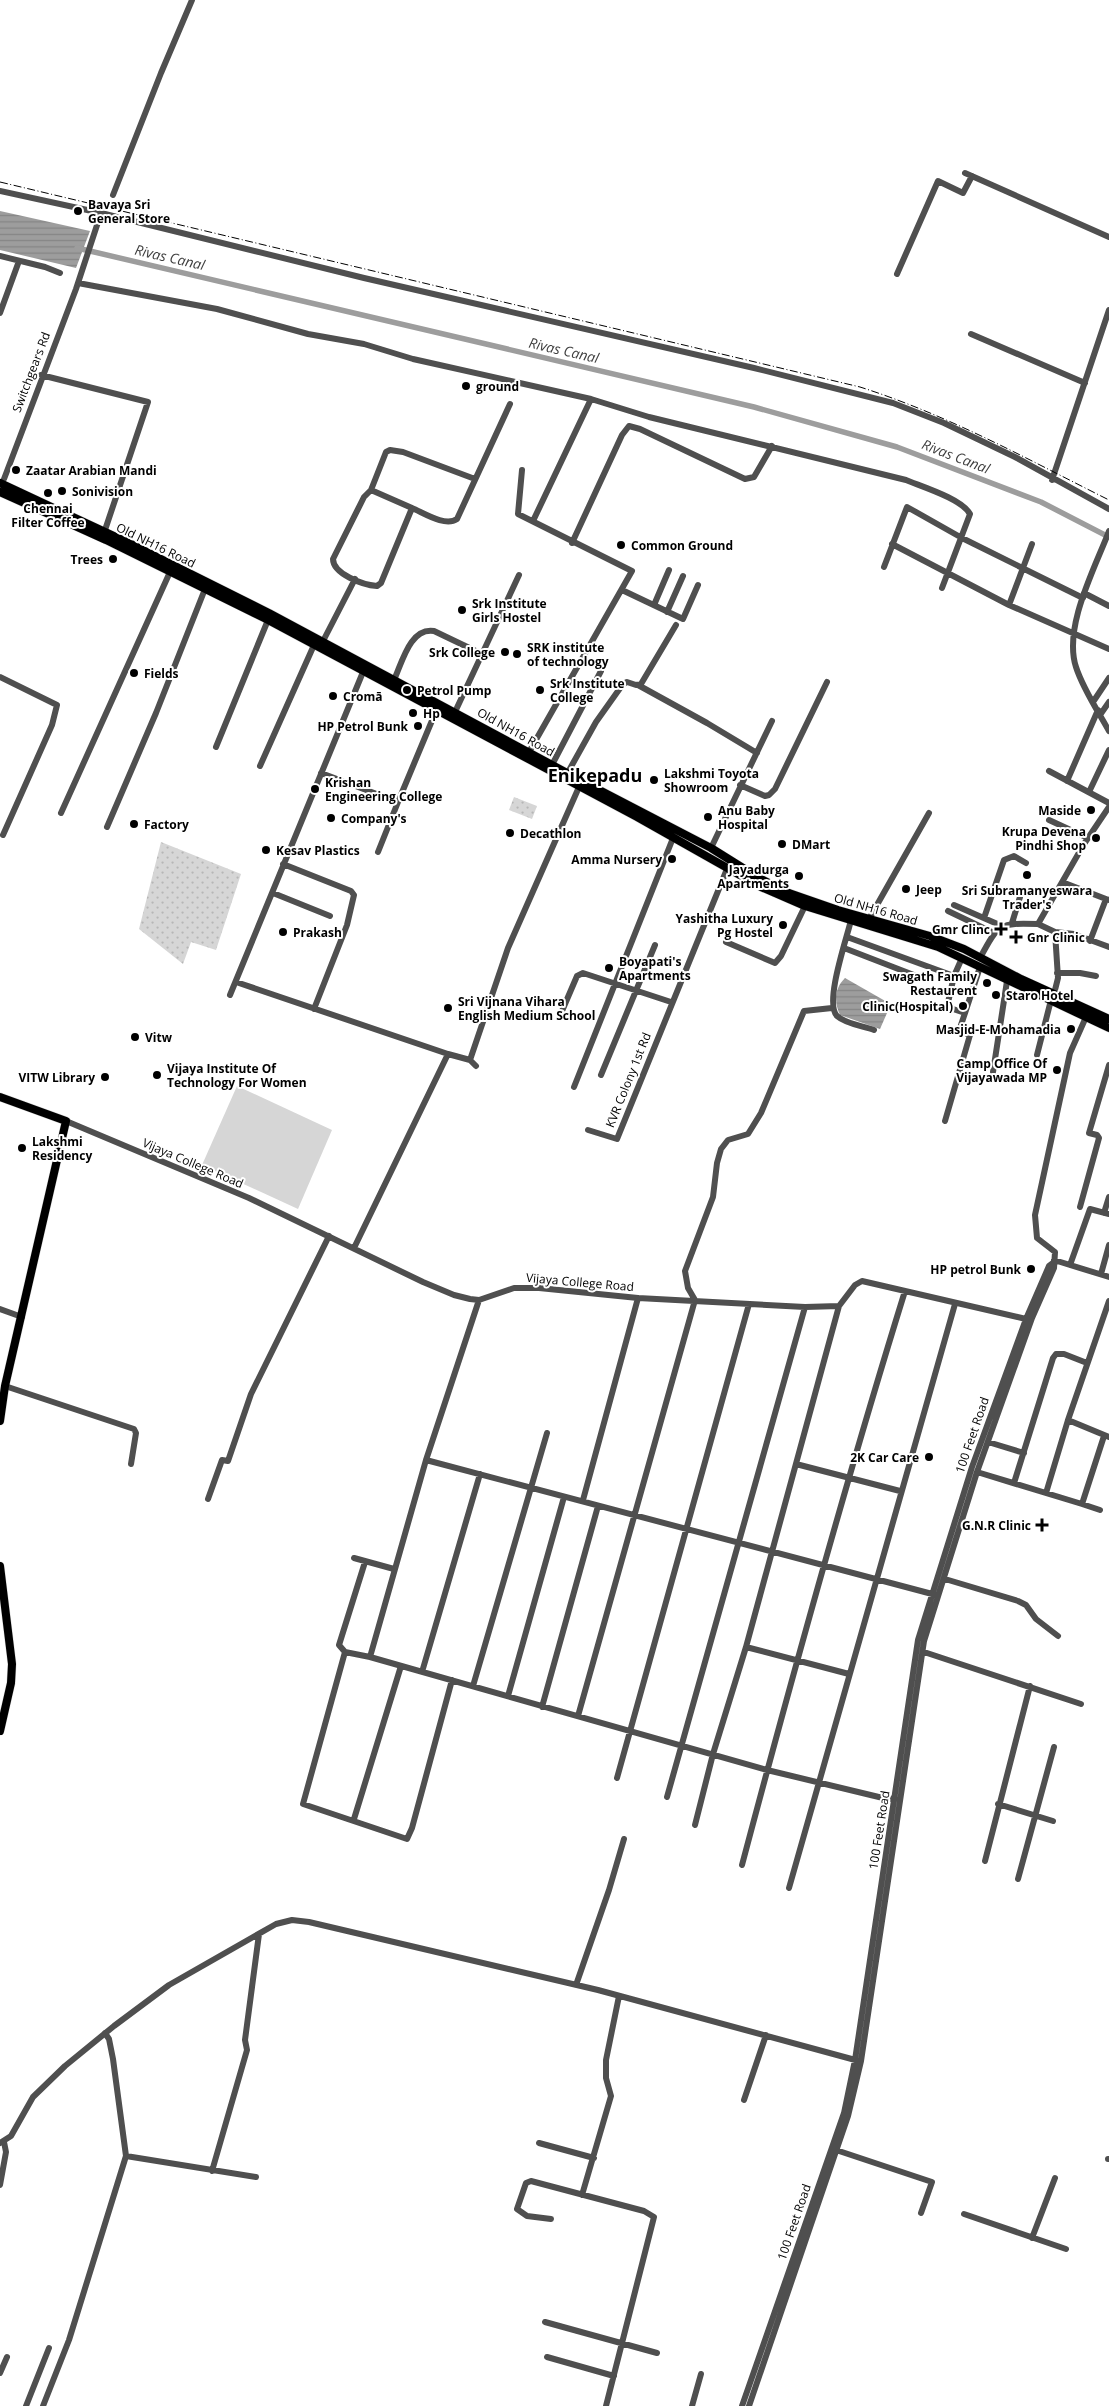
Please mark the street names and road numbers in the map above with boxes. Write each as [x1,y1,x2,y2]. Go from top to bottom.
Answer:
street label: Switchgears Rd [8,329,54,415]
street label: Old NH16 Road [114,518,198,572]
street label: Old NH16 Road [474,704,558,760]
street label: Old NH16 Road [832,889,920,929]
street label: KVR Colony 1st Rd [601,1030,655,1130]
street label: Vijaya College Road [140,1134,246,1192]
street label: Vijaya College Road [525,1269,635,1295]
street label: 100 Feet Road [951,1395,993,1475]
street label: 100 Feet Road [864,1789,894,1871]
street label: 100 Feet Road [773,2182,815,2262]

